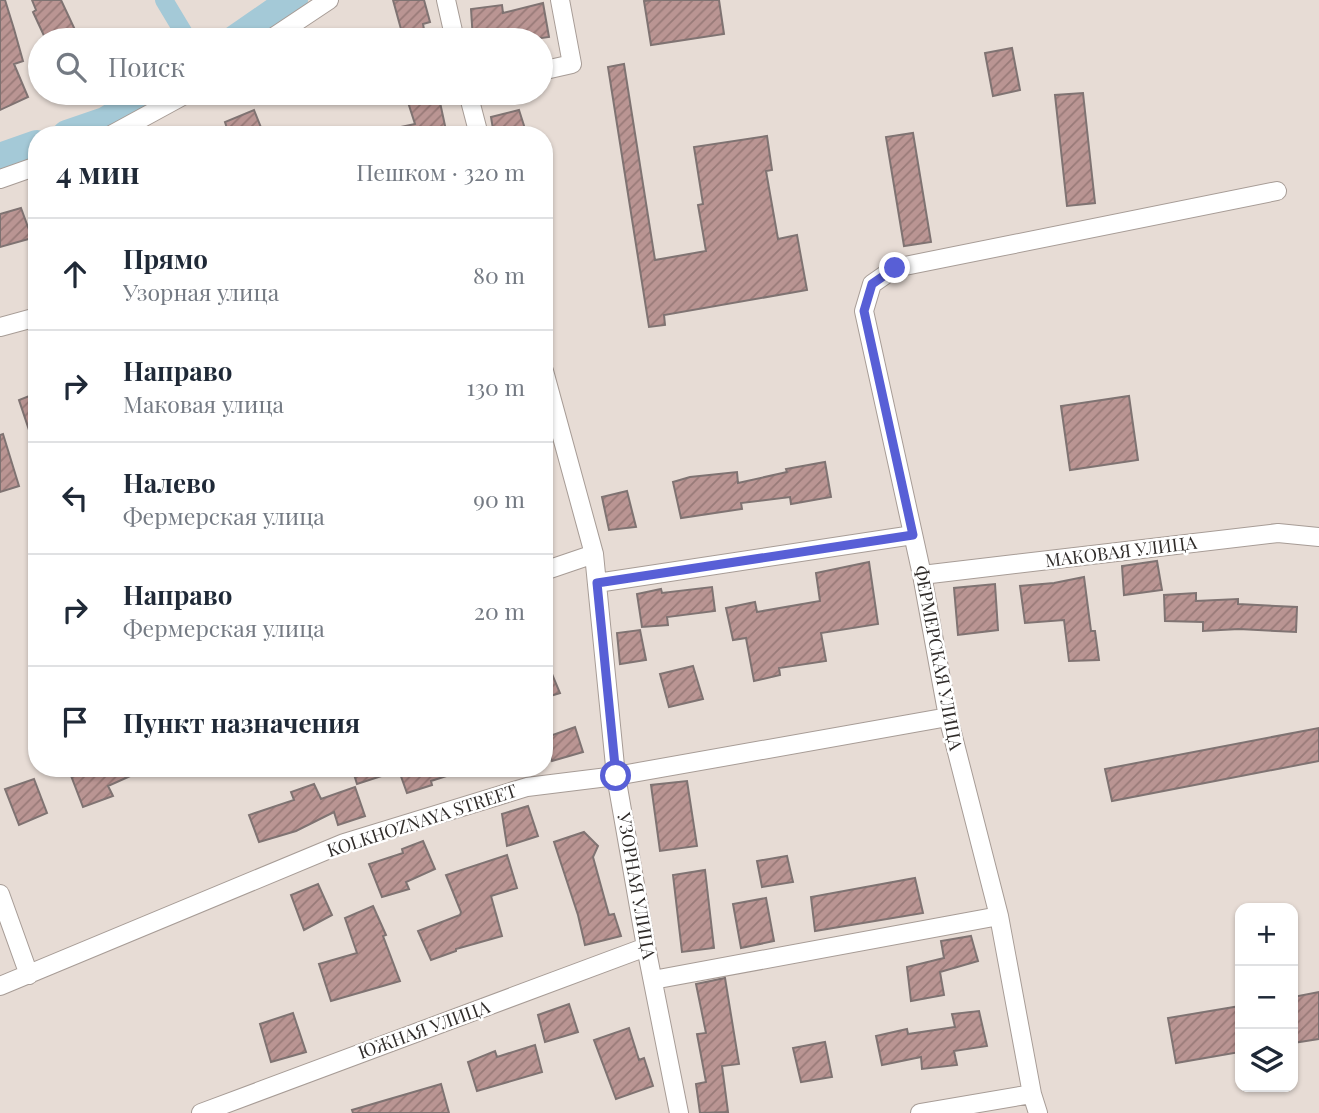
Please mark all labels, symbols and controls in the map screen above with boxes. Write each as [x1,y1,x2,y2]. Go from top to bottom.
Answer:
search box [28,28,553,105]
icon: search [52,48,90,86]
text: Поиск [108,49,185,84]
text: 4 мин [56,152,140,192]
text: Пешком · 320 m [356,156,525,187]
text: Прямо [123,241,208,276]
route end [879,252,910,283]
icon: ahead [56,255,94,293]
text: 80 m [473,259,525,290]
text: Узорная улица [123,276,279,307]
text: Направо [123,353,232,388]
icon: right [56,367,94,405]
text: 130 m [467,371,525,402]
text: Маковая улица [123,388,284,419]
text: Налево [123,465,216,500]
icon: left [56,479,94,517]
text: 90 m [473,483,525,514]
text: Фермерская улица [123,500,325,531]
street label: МАКОВАЯ УЛИЦА [1044,530,1199,572]
street label: ФЕРМЕРСКАЯ УЛИЦА [909,563,969,753]
text: Направо [123,577,232,612]
icon: right [56,591,94,629]
text: 20 m [474,595,525,626]
text: Фермерская улица [123,612,325,643]
icon: arrive [56,703,94,741]
text: Пункт назначения [123,705,360,740]
route start [600,760,631,791]
street label: KOLKHOZNAYA STREET [324,778,520,862]
street label: УЗОРНАЯ УЛИЦА [612,810,662,962]
map controls [1235,903,1298,1092]
button: + [1235,903,1298,966]
button: − [1235,966,1298,1029]
street label: ЮЖНАЯ УЛИЦА [354,994,493,1064]
button: layers [1235,1029,1298,1092]

